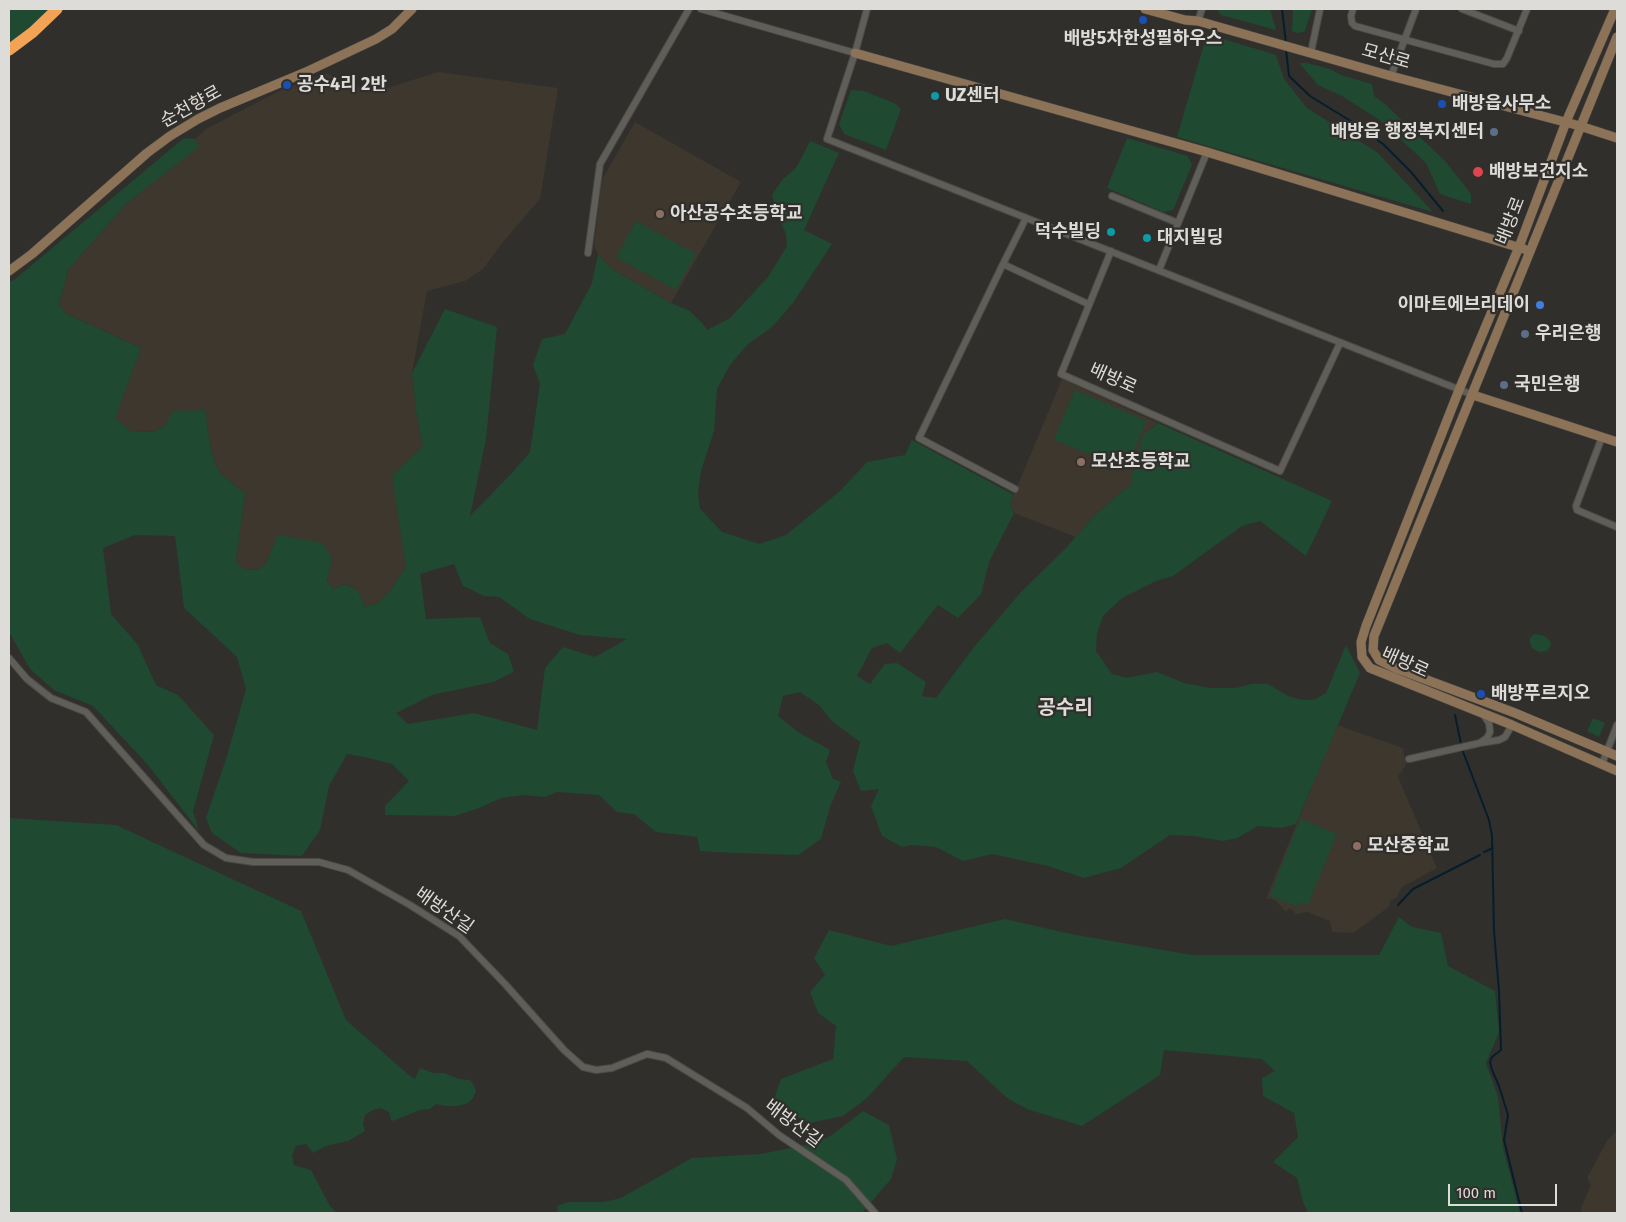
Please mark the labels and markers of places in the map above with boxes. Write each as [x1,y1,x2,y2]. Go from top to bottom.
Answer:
marker: 배방5차한성필하우스 [1137,14,1149,26]
place label: 배방5차한성필하우스 [1064,28,1222,50]
place label: 공수4리 2반 [297,74,387,96]
marker: 공수4리 2반 [281,79,293,91]
place label: UZ센터 [945,85,999,107]
marker: UZ센터 [929,90,941,102]
place label: 배방읍사무소 [1452,93,1551,115]
marker: 배방읍사무소 [1436,98,1448,110]
place label: 배방읍 행정복지센터 [1331,121,1484,143]
marker: 배방읍 행정복지센터 [1488,126,1500,138]
place label: 배방보건지소 [1489,161,1588,183]
marker: 배방보건지소 [1471,165,1485,179]
place label: 아산공수초등학교 [670,203,802,225]
marker: 아산공수초등학교 [654,208,666,220]
place label: 덕수빌딩 [1035,221,1101,243]
marker: 덕수빌딩 [1105,226,1117,238]
place label: 대지빌딩 [1157,227,1223,249]
marker: 대지빌딩 [1141,232,1153,244]
place label: 이마트에브리데이 [1398,294,1530,316]
marker: 이마트에브리데이 [1534,299,1546,311]
place label: 우리은행 [1535,323,1601,345]
marker: 우리은행 [1519,328,1531,340]
place label: 국민은행 [1514,374,1580,396]
marker: 국민은행 [1498,379,1510,391]
place label: 모산초등학교 [1091,451,1190,473]
marker: 모산초등학교 [1075,456,1087,468]
place label: 배방푸르지오 [1491,683,1590,705]
marker: 배방푸르지오 [1475,688,1487,700]
place label: 모산중학교 [1367,835,1450,857]
marker: 모산중학교 [1351,840,1363,852]

